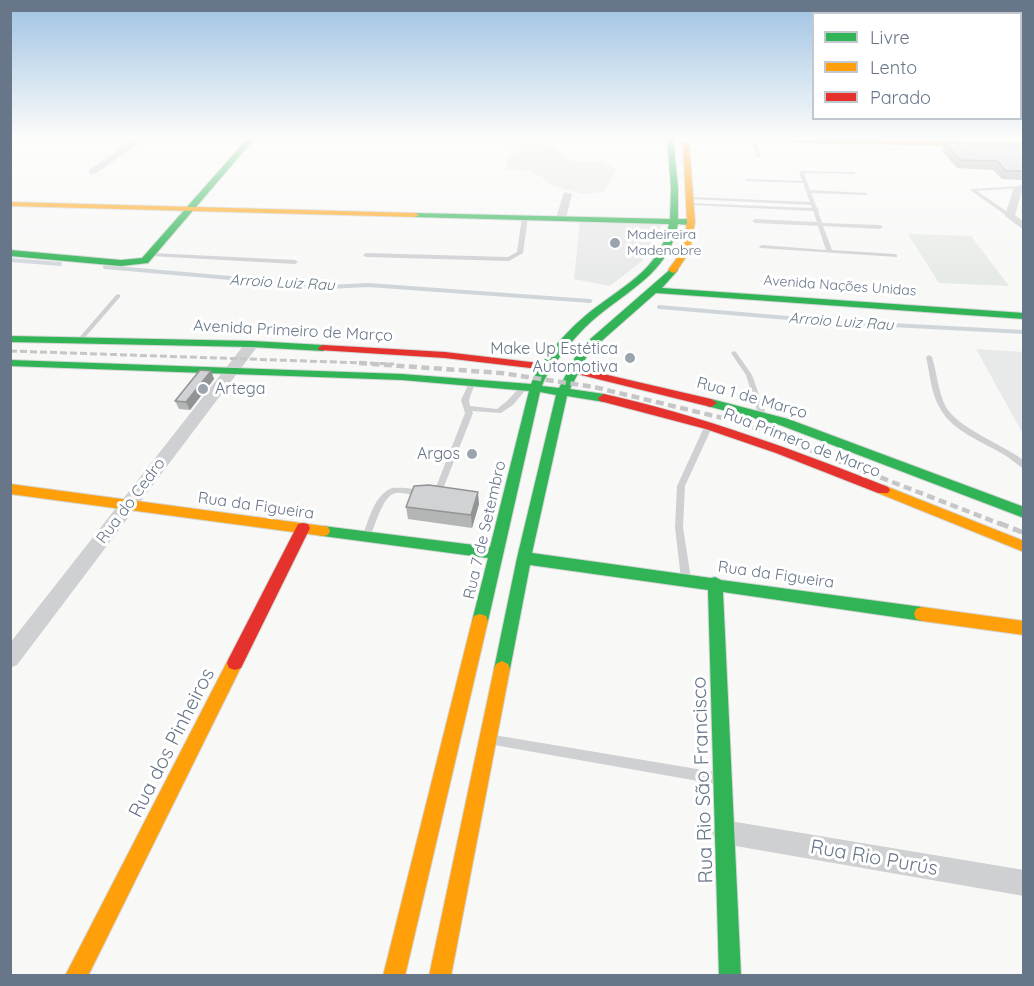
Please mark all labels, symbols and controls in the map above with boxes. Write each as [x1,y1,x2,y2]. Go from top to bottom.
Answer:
legend [812,12,1022,120]
text: Livre [870,26,910,49]
text: Lento [870,56,917,79]
text: Parado [870,86,931,109]
place label: Madeireira Madenobre [627,227,701,260]
marker: Madeireira Madenobre [608,236,622,250]
water label: Arroio Luiz Rau [229,271,335,295]
street label: Avenida Nações Unidas [763,272,917,300]
water label: Arroio Luiz Rau [788,309,894,335]
street label: Avenida Primeiro de Março [193,316,393,346]
place label: Make Up Estética Automotiva [490,339,618,377]
marker: Make Up Estética Automotiva [623,351,637,365]
street label: Rua 1 de Março [694,373,810,423]
place label: Artega [215,379,265,399]
marker: Artega [196,382,210,396]
street label: Rua Primero de Março [721,404,883,482]
place label: Argos [417,444,460,464]
marker: Argos [465,447,479,461]
street label: Rua do Cedro [93,454,169,548]
street label: Rua 7 de Setembro [460,459,510,601]
street label: Rua da Figueira [197,488,315,524]
street label: Rua da Figueira [717,557,835,593]
street label: Rua dos Pinheiros [124,664,220,822]
street label: Rua Rio São Francisco [687,676,719,884]
street label: Rua Rio Purús [808,835,940,881]

